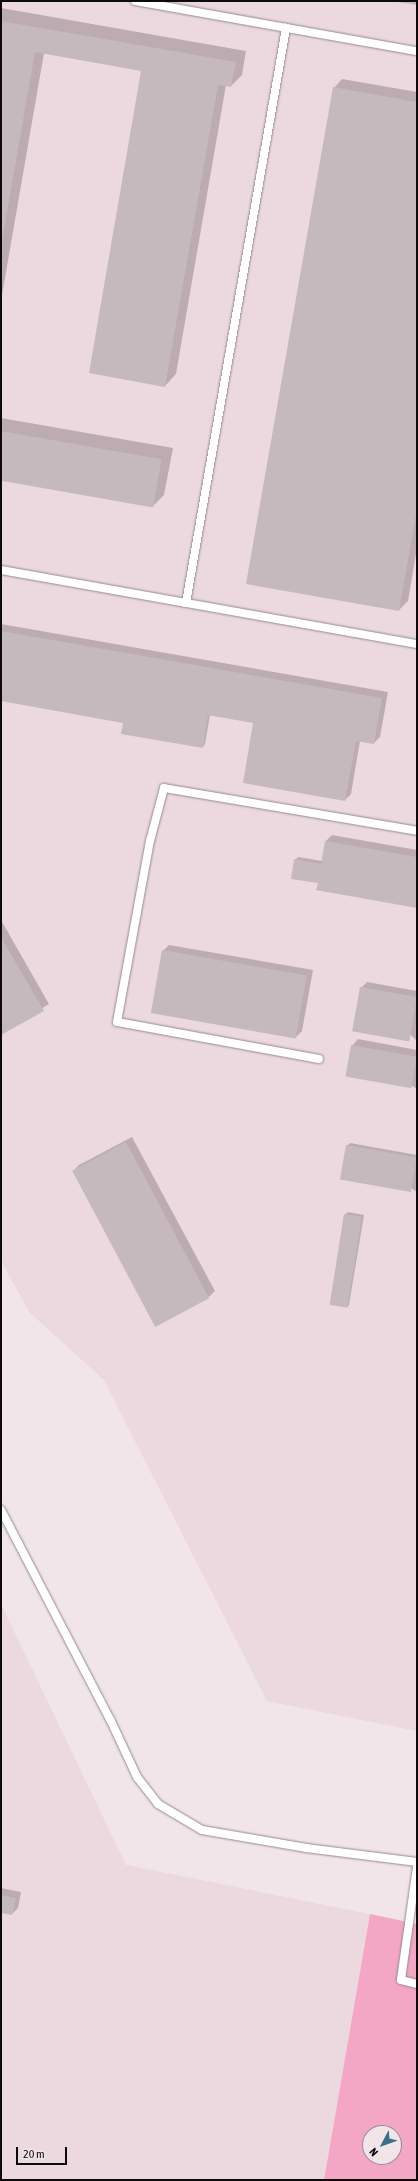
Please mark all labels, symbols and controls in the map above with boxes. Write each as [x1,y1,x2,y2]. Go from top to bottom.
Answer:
north arrow [362,2125,402,2165]
scale bar [18,2139,69,2165]
text: N [367,2146,380,2159]
text: 20 m [23,2147,45,2161]

